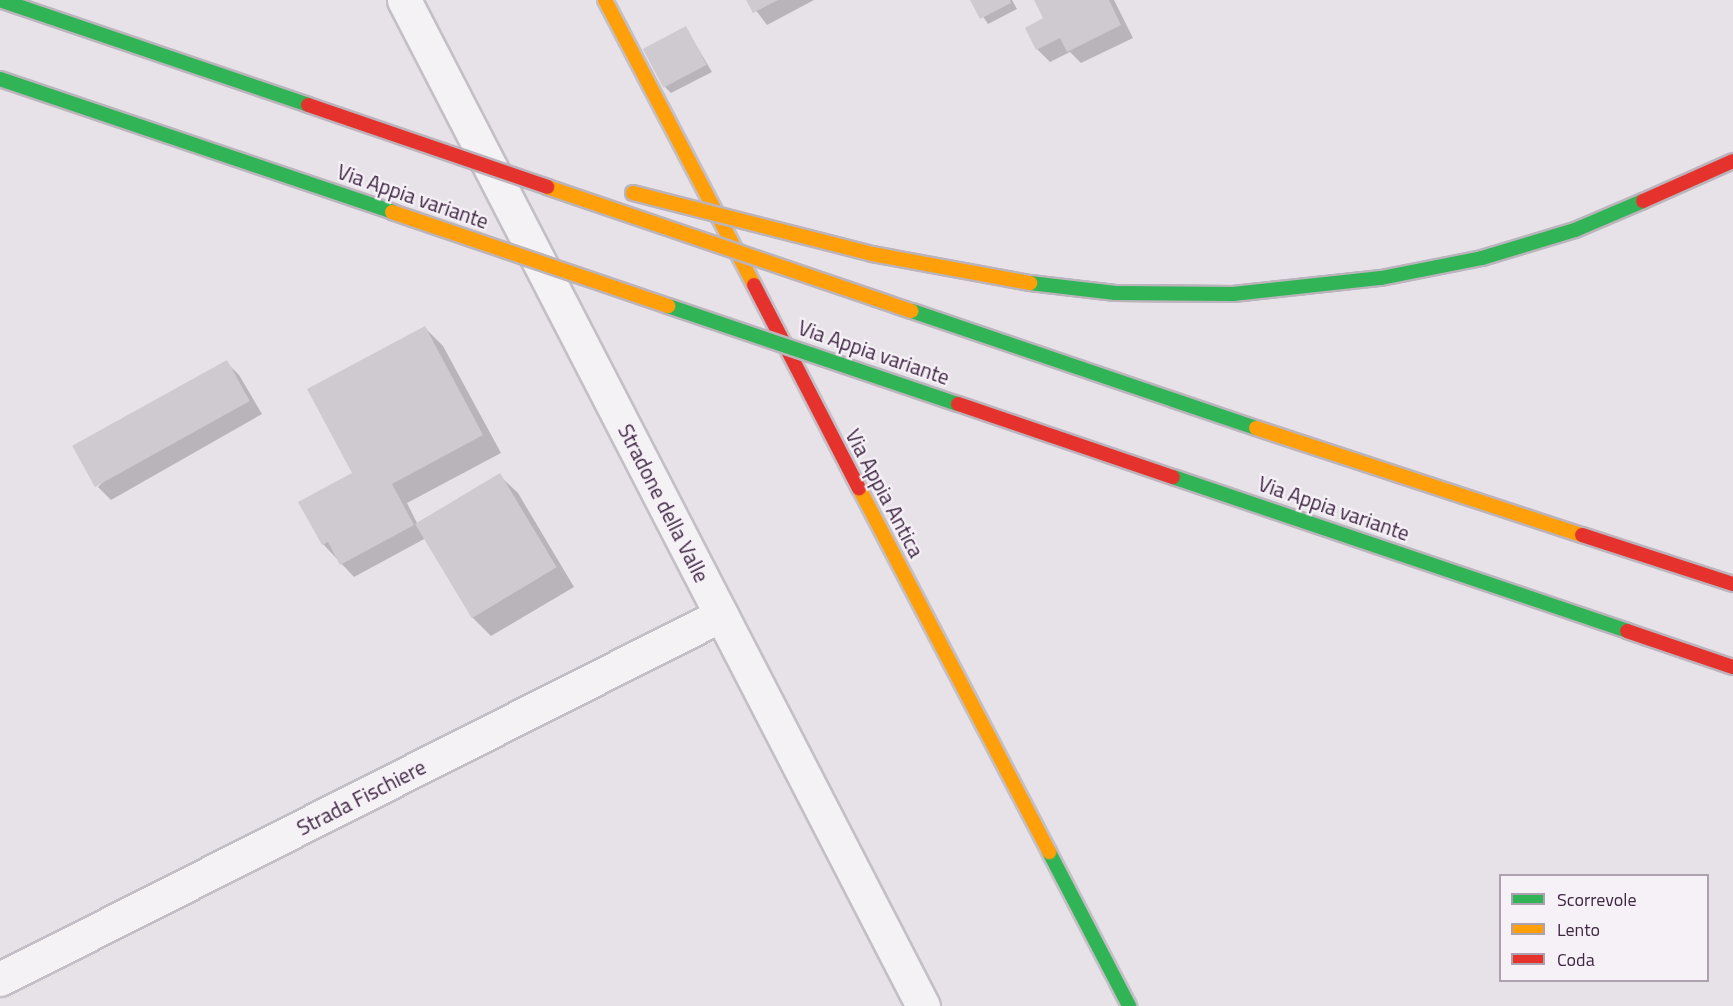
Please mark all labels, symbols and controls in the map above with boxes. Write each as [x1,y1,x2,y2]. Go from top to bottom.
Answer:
street label: Via Appia variante [334,158,492,234]
street label: Via Appia variante [795,314,953,390]
street label: Stradone della Valle [613,420,715,586]
street label: Via Appia Antica [841,425,929,561]
street label: Via Appia variante [1255,470,1413,546]
street label: Strada Fischiere [292,754,430,840]
legend [1499,874,1709,982]
text: Scorrevole [1557,886,1636,913]
text: Lento [1557,916,1600,943]
text: Coda [1557,946,1595,973]

